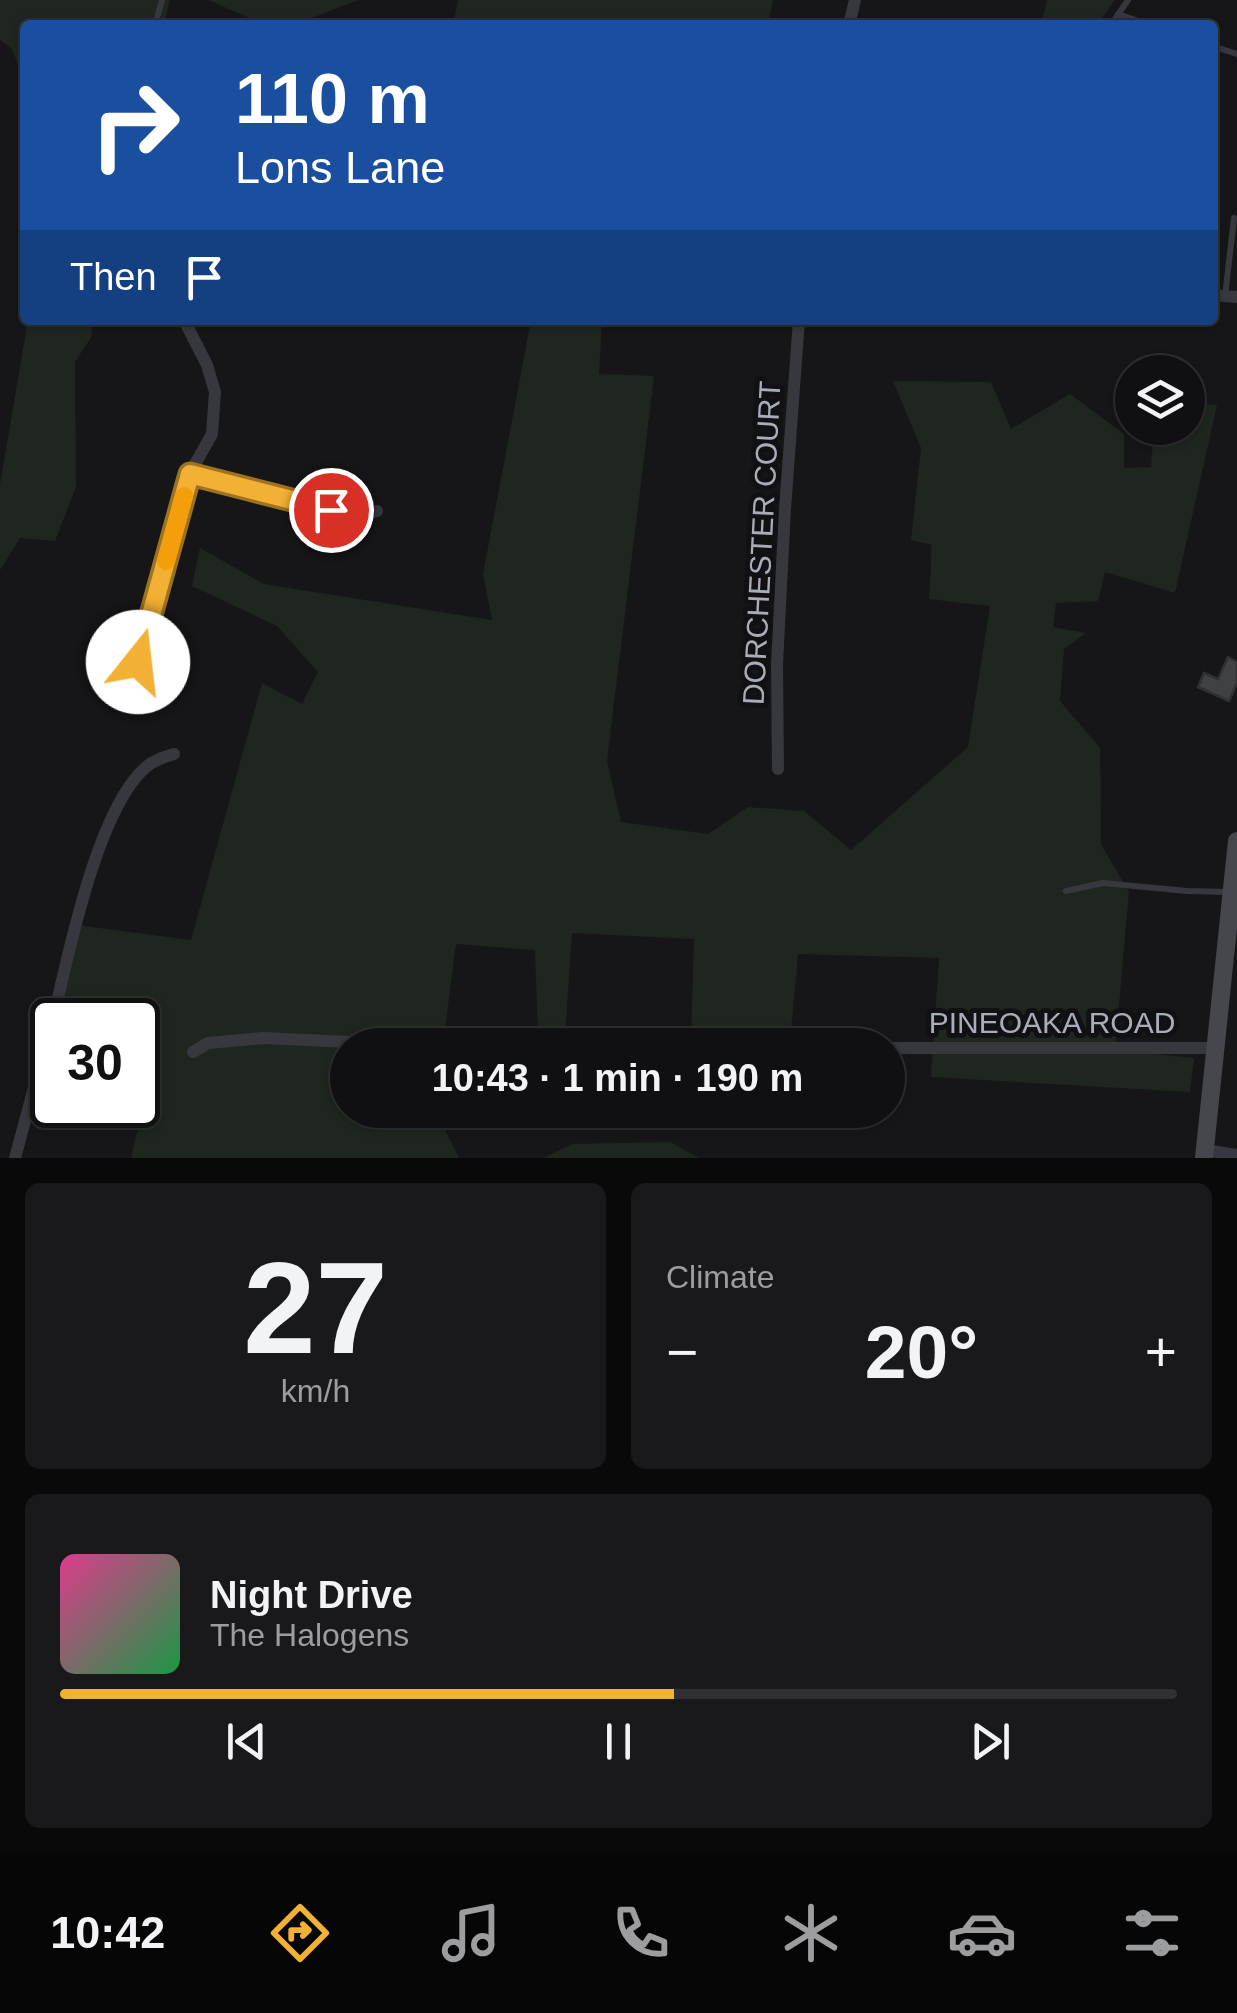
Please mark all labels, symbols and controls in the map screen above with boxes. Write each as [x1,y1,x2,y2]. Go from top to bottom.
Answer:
icon: right [70,60,200,190]
text: 110 m [235,60,430,138]
text: Lons Lane [235,142,445,193]
icon: arrive [177,250,232,305]
text: Then [70,256,157,298]
map controls [1115,355,1205,445]
button: layers [1115,355,1205,445]
street label: DORCHESTER COURT [737,380,786,706]
pin [289,468,374,553]
icon: arrive [304,483,359,538]
position arrow [86,610,190,714]
speed limit sign: 30 [30,998,160,1128]
street label: PINEOAKA ROAD [929,1006,1175,1039]
text: 10:43 · 1 min · 190 m [432,1057,803,1099]
text: 27 [243,1235,388,1381]
text: Climate [666,1259,774,1295]
text: 20° [865,1310,978,1394]
text: − [666,1321,698,1383]
text: + [1145,1321,1177,1383]
text: km/h [281,1373,350,1409]
text: Night Drive [210,1574,413,1616]
text: The Halogens [210,1617,409,1653]
icon: previous [219,1714,274,1769]
icon: pause [591,1714,646,1769]
icon: next [963,1714,1018,1769]
icon: directions [265,1898,335,1968]
icon: music [436,1898,506,1968]
icon: phone [606,1898,676,1968]
icon: climate [776,1898,846,1968]
icon: car [947,1898,1017,1968]
icon: filters [1117,1898,1187,1968]
text: 10:42 [50,1907,165,1958]

